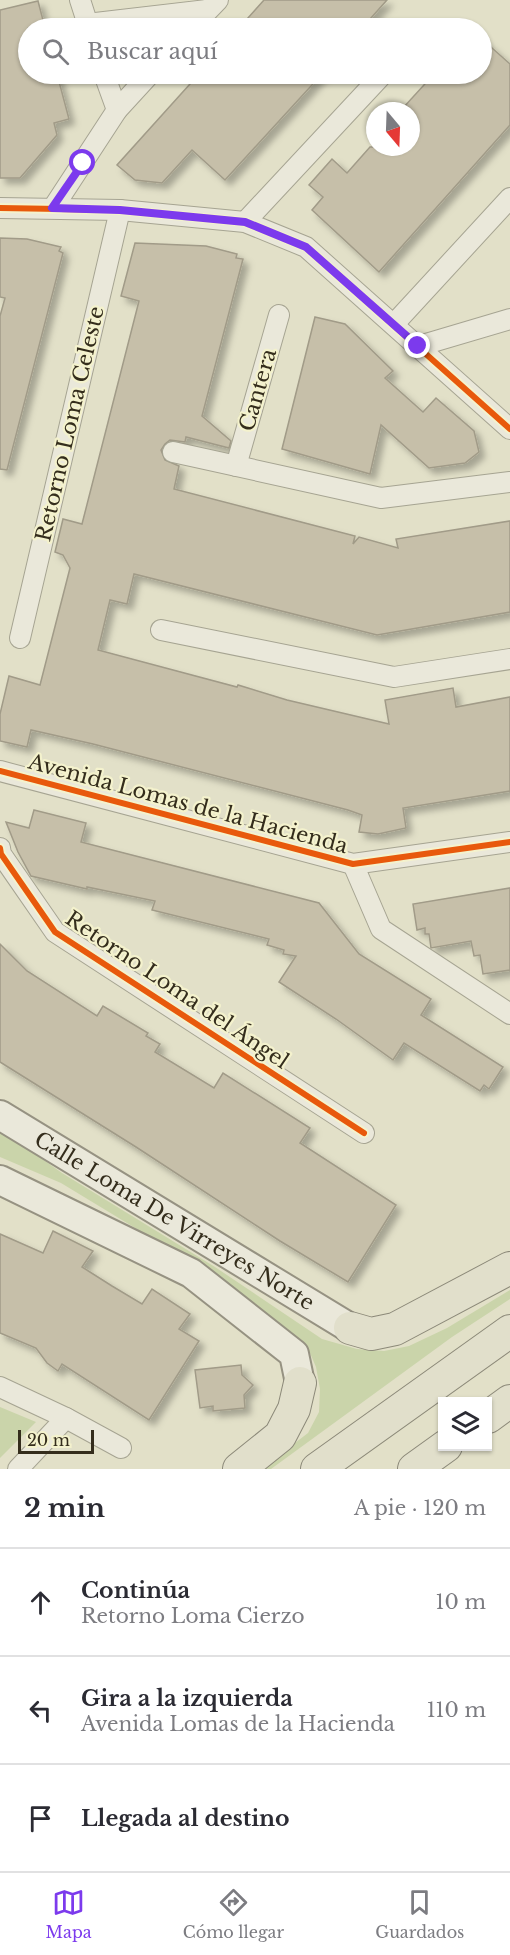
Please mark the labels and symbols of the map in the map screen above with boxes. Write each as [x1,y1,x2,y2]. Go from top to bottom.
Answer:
north arrow [366,102,420,156]
route start [69,149,95,175]
street label: Retorno Loma Celeste [30,304,110,544]
route end [404,332,430,358]
street label: Cantera [234,345,282,434]
street label: Avenida Lomas de la Hacienda [24,749,351,859]
street label: Retorno Loma del Ángel [60,906,294,1075]
street label: Calle Loma De Virreyes Norte [30,1126,319,1316]
scale bar [18,1427,94,1454]

